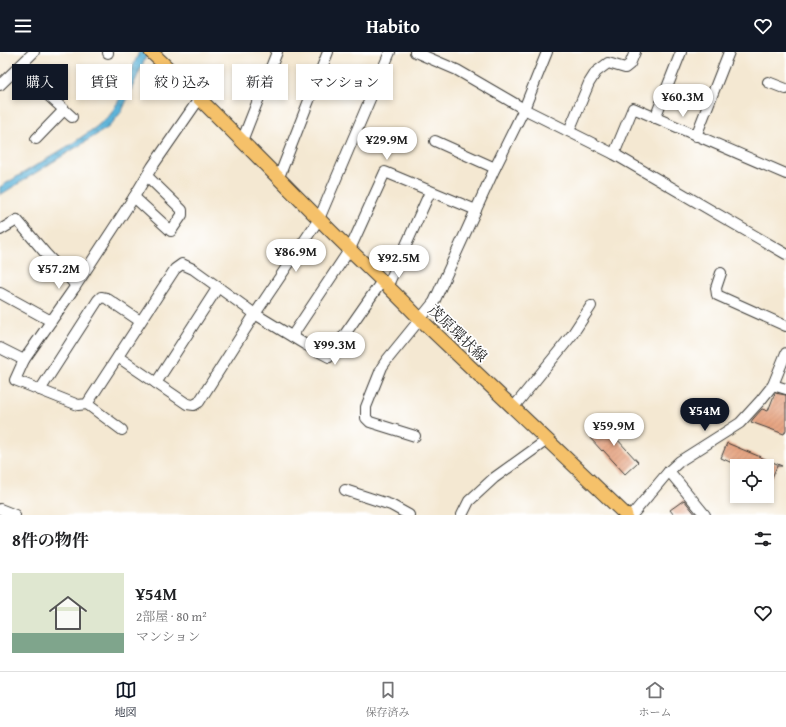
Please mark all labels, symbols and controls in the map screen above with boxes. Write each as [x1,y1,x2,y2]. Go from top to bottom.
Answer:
text: Habito [366,13,420,40]
icon: menu [12,15,34,37]
icon: heart [752,15,774,37]
chip: 購入 [12,64,68,100]
chip: 賃貸 [76,64,132,100]
chip: 絞り込み [140,64,224,100]
chip: 新着 [232,64,288,100]
chip: マンション [296,64,393,100]
pin: ¥60.3M [650,84,716,118]
text: ¥60.3M [662,87,704,106]
pin: ¥29.9M [354,127,420,161]
text: ¥29.9M [366,130,408,149]
pin: ¥86.9M [263,239,329,273]
text: ¥86.9M [275,242,317,261]
pin: ¥92.5M [366,245,432,279]
text: ¥92.5M [378,248,420,267]
pin: ¥57.2M [26,256,92,290]
text: ¥57.2M [38,259,80,278]
street label: 茂原環状線 [424,299,492,367]
pin: ¥99.3M [302,332,368,366]
text: ¥99.3M [314,335,356,354]
pin: ¥54M [681,398,729,432]
text: ¥54M [689,401,721,420]
pin: ¥59.9M [581,413,647,447]
text: ¥59.9M [593,416,635,435]
map controls [730,459,774,503]
button: locate [730,459,774,503]
text: 8件の物件 [12,527,89,552]
icon: filters [752,528,774,550]
text: ¥54M [136,581,177,606]
icon: home [44,589,92,637]
icon: heart [752,602,774,624]
text: 2部屋 · 80 m² [136,607,207,626]
text: マンション [136,627,200,646]
tab: 地図 [115,679,137,720]
tab: 保存済み [366,679,410,720]
tab: ホーム [639,679,672,720]

